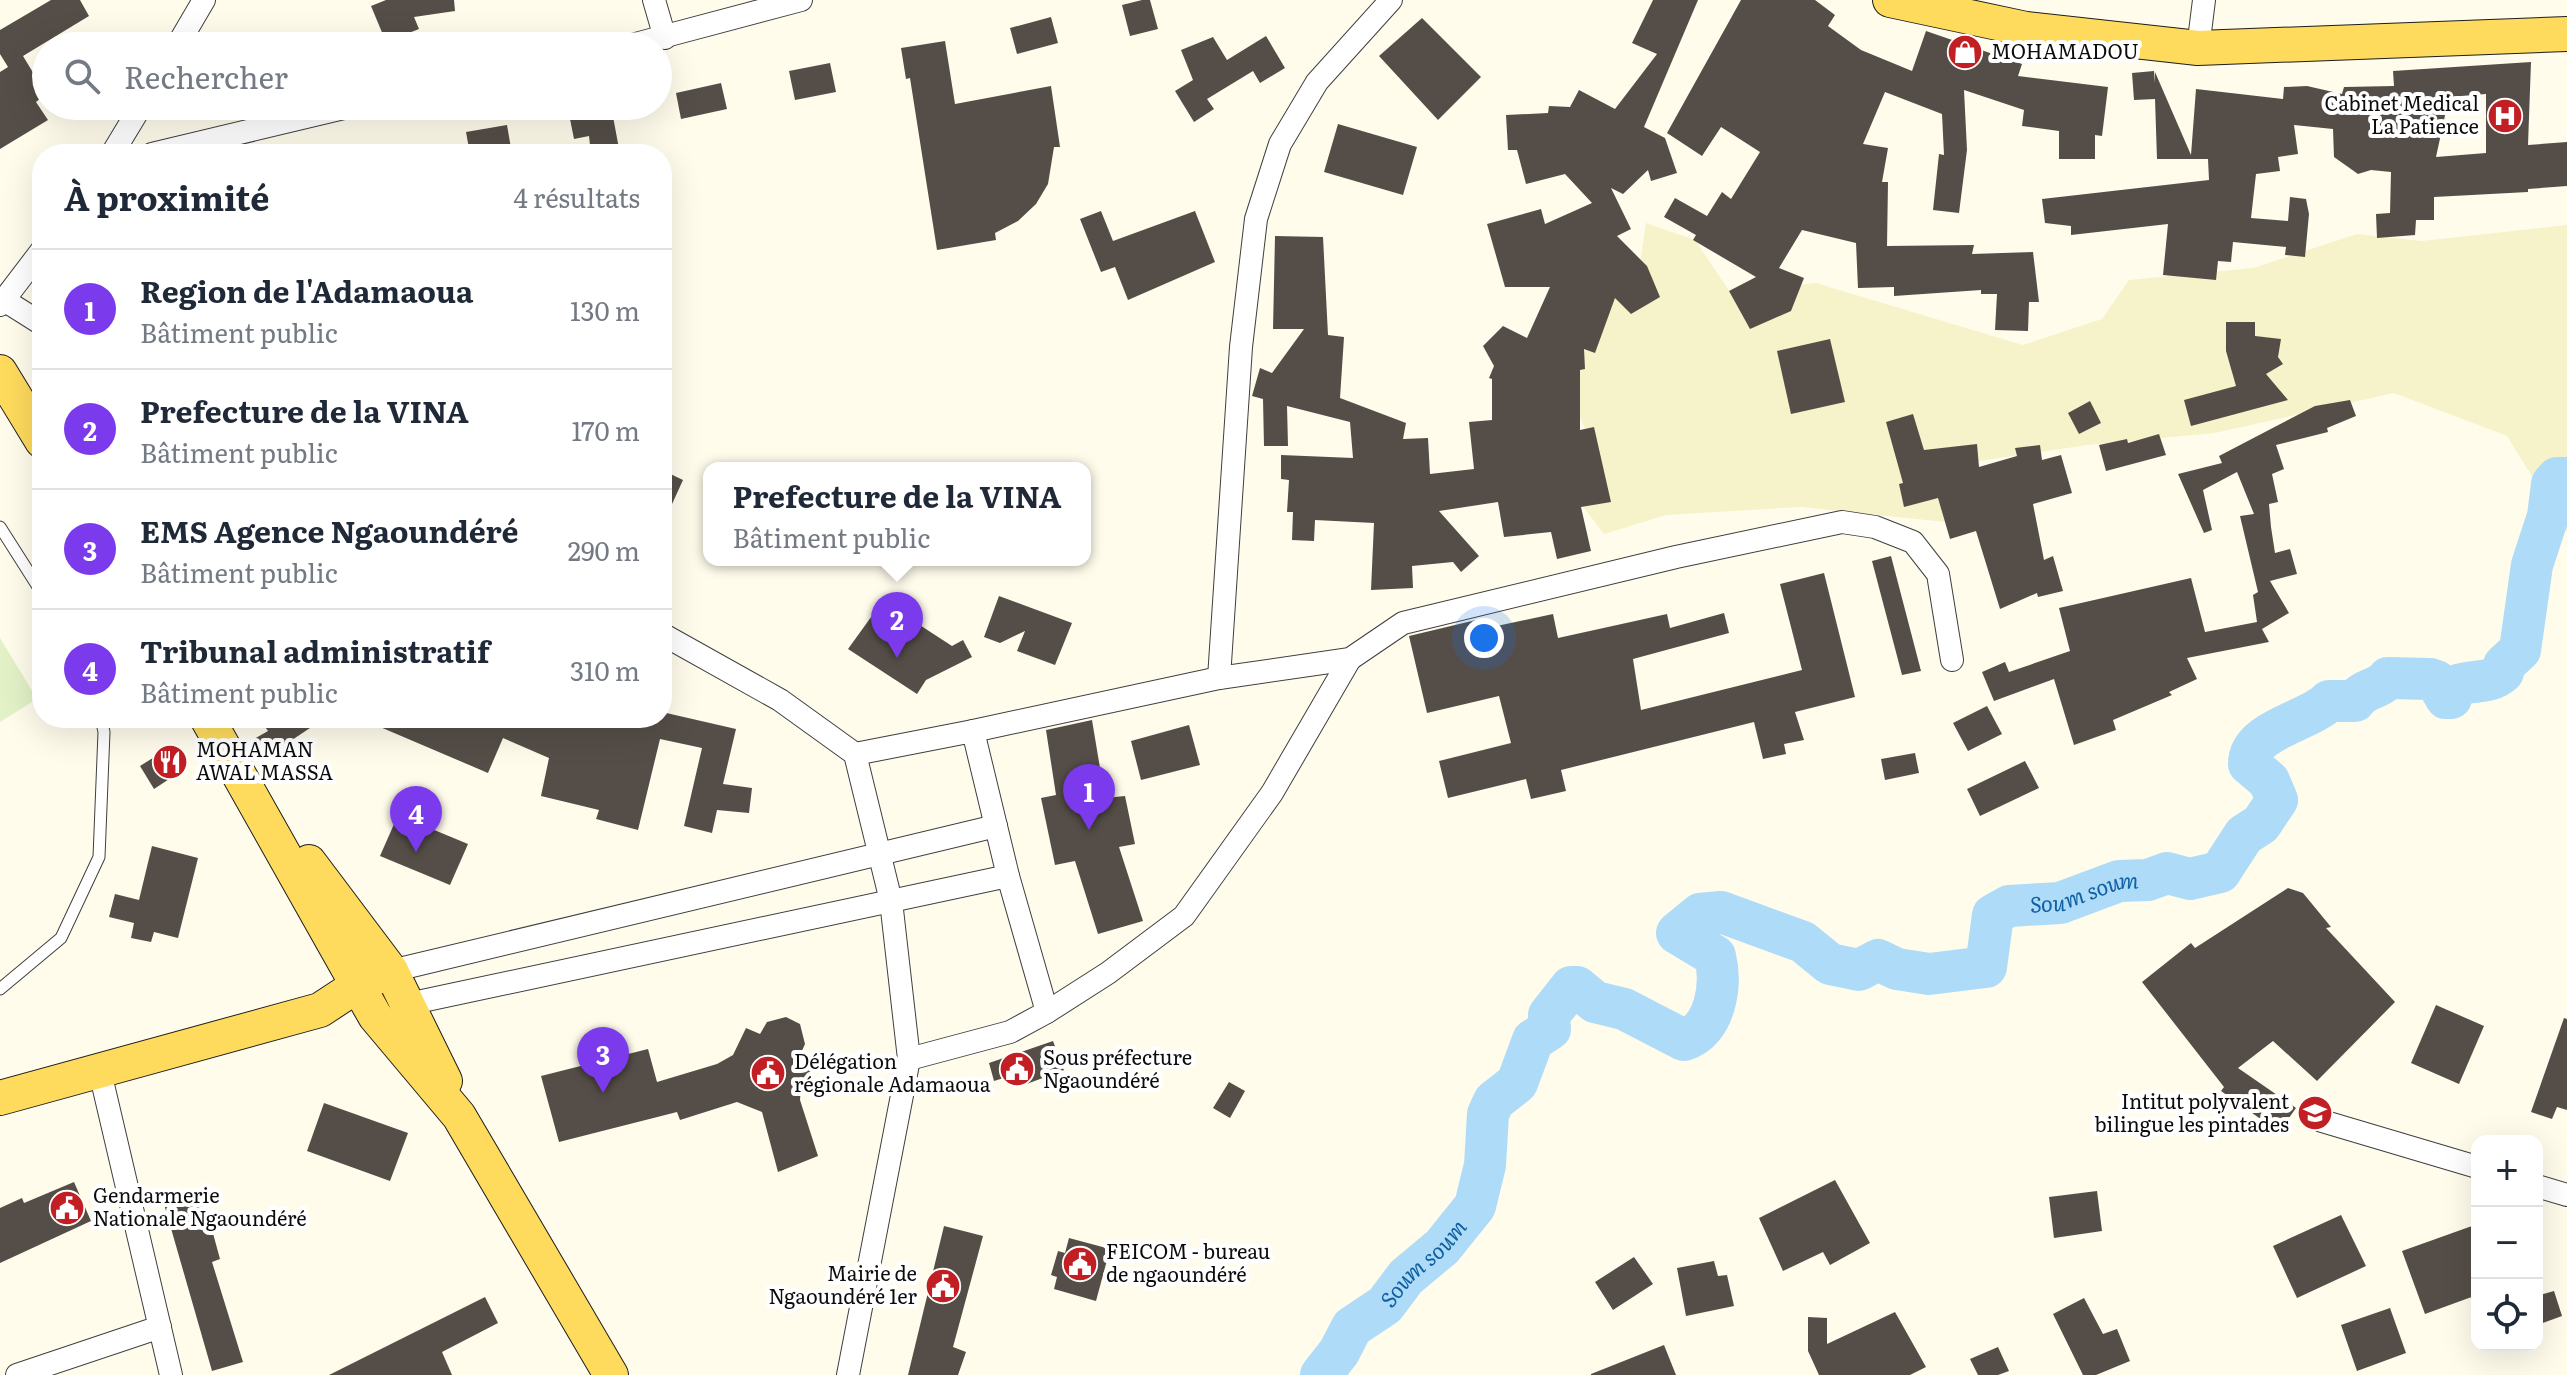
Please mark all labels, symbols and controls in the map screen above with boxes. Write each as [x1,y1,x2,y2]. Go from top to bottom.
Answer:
search box [32,32,672,120]
shop icon: MOHAMADOU [1946,33,1984,71]
place label: MOHAMADOU [1991,35,2139,65]
icon: search [60,54,104,98]
text: Rechercher [124,54,288,98]
place label: Cabinet Medical La Patience [2325,87,2479,140]
hospital icon: Cabinet Medical La Patience [2486,97,2524,135]
text: À proximité [64,171,269,221]
text: 4 résultats [514,177,640,216]
text: Region de l'Adamaoua [140,268,473,312]
text: 1 [85,290,95,329]
text: 130 m [570,290,640,329]
text: Bâtiment public [140,312,338,351]
text: Prefecture de la VINA [140,388,469,432]
text: 2 [83,410,97,449]
text: 170 m [572,410,640,449]
text: Bâtiment public [140,432,338,471]
popup [703,462,1091,566]
text: Prefecture de la VINA [733,473,1061,517]
text: EMS Agence Ngaoundéré [140,508,518,552]
text: Bâtiment public [733,517,930,556]
text: 3 [83,530,97,569]
text: 290 m [568,530,640,569]
text: Bâtiment public [140,552,338,591]
pin: 2 [871,592,923,658]
your location [1464,618,1504,658]
text: Tribunal administratif [140,628,490,672]
text: 4 [82,650,98,689]
text: 310 m [570,650,640,689]
text: Bâtiment public [140,672,338,711]
place label: MOHAMAN AWAL MASSA [196,733,333,786]
restaurant icon: MOHAMAN AWAL MASSA [151,743,189,781]
pin: 1 [1063,764,1115,830]
pin: 4 [390,786,442,852]
water label: Soum soum [2029,862,2139,920]
pin: 3 [577,1027,629,1093]
place label: Sous préfecture Ngaoundéré [1043,1041,1192,1094]
place label: Délégation régionale Adamaoua [794,1045,991,1098]
public building icon: Sous préfecture Ngaoundéré [998,1050,1036,1088]
public building icon: Délégation régionale Adamaoua [749,1054,787,1092]
place label: Intitut polyvalent bilingue les pintades [2094,1085,2289,1138]
school or university icon: Intitut polyvalent bilingue les pintades [2296,1094,2334,1132]
map controls [2471,1135,2543,1351]
button: + [2471,1135,2543,1207]
place label: Gendarmerie Nationale Ngaoundéré [93,1179,307,1232]
public building icon: Gendarmerie Nationale Ngaoundéré [48,1189,86,1227]
button: − [2471,1207,2543,1279]
water label: Soum soum [1371,1211,1473,1313]
place label: FEICOM - bureau de ngaoundéré [1106,1235,1271,1288]
public building icon: FEICOM - bureau de ngaoundéré [1061,1245,1099,1283]
place label: Mairie de Ngaoundéré 1er [769,1257,918,1310]
public building icon: Mairie de Ngaoundéré 1er [924,1267,962,1305]
button: locate [2471,1279,2543,1351]

